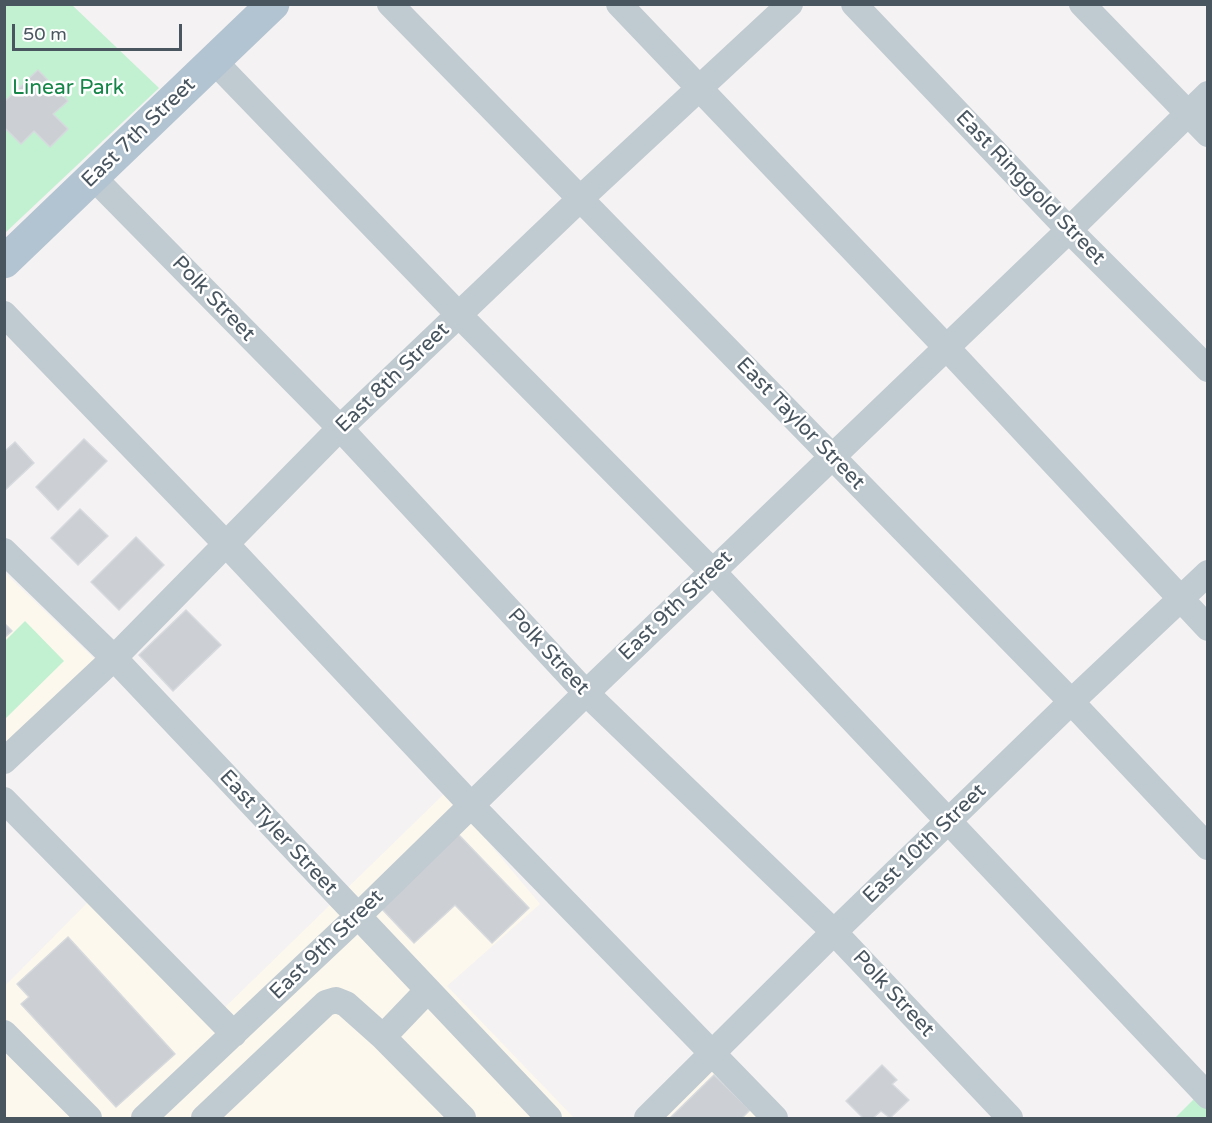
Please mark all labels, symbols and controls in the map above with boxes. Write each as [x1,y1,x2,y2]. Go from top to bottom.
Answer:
scale bar [15,12,184,50]
text: 50 m [23,23,67,45]
street label: East 7th Street [77,73,201,193]
park label: Linear Park [12,75,124,101]
street label: East Ringgold Street [950,106,1110,270]
street label: Polk Street [166,251,260,347]
street label: East 8th Street [331,318,455,438]
street label: East Taylor Street [730,353,870,495]
street label: East 9th Street [614,546,738,666]
street label: Polk Street [502,604,594,700]
street label: East Tyler Street [214,765,342,901]
street label: East 10th Street [858,779,992,909]
street label: East 9th Street [265,885,389,1005]
street label: Polk Street [847,946,939,1042]

